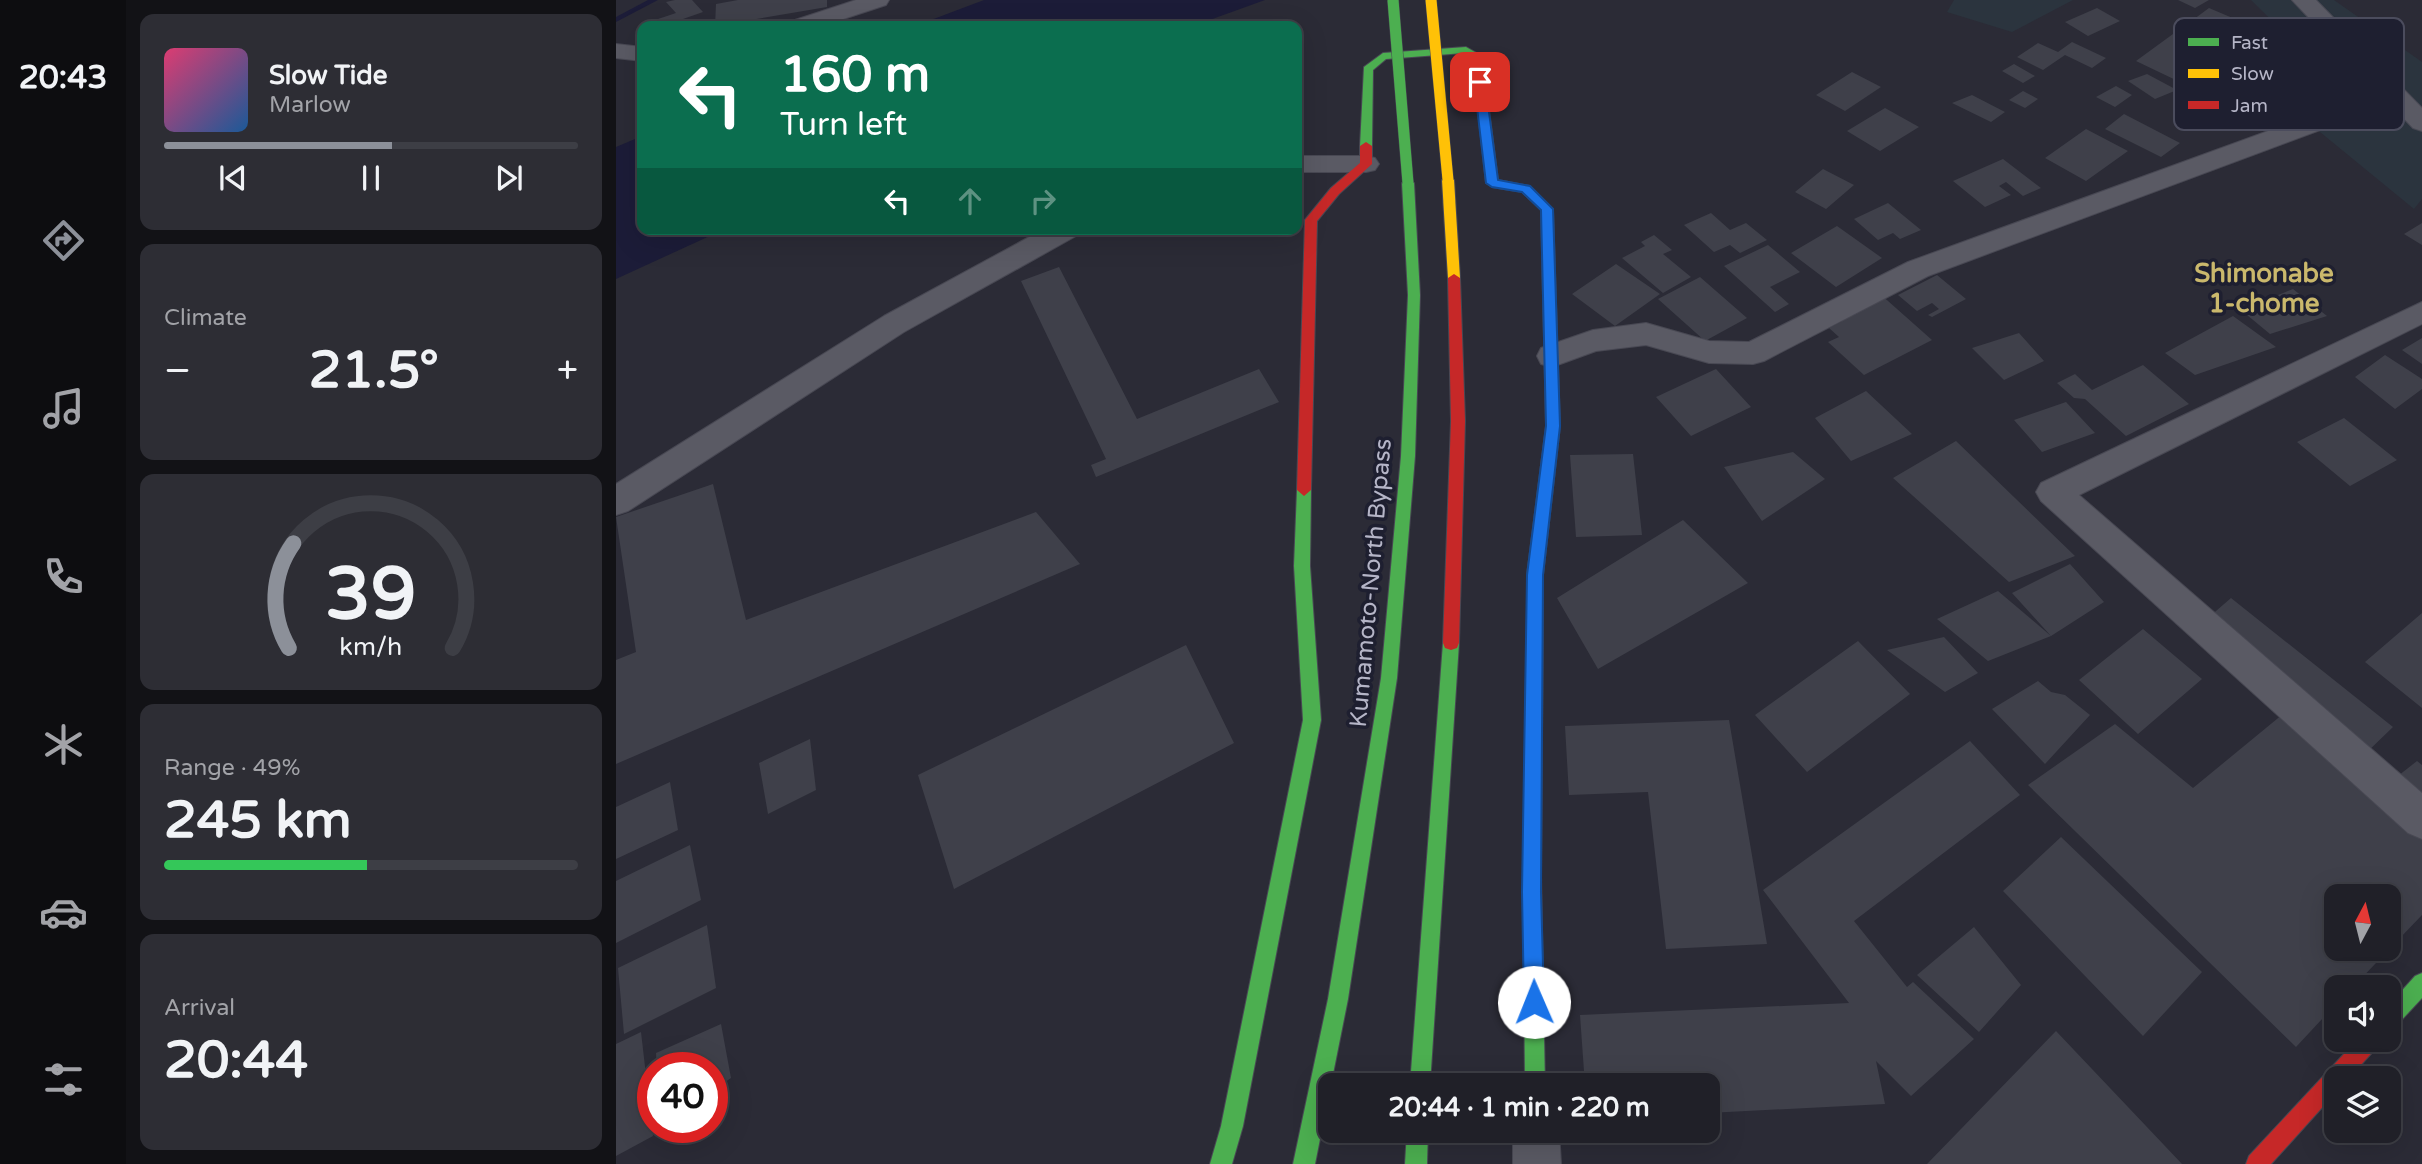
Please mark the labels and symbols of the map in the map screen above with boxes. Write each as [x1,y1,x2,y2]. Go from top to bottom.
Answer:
legend [2174,18,2404,130]
text: Fast [2231,32,2268,54]
pin [1450,52,1510,112]
text: Slow [2231,63,2274,85]
text: Jam [2231,95,2268,117]
district label: Shimonabe 1-chome [2194,258,2334,319]
street label: Kumamoto-North Bypass [1344,437,1398,729]
north arrow [2324,884,2401,961]
position arrow [1497,965,1571,1039]
speed limit sign: 40 [637,1052,728,1143]

